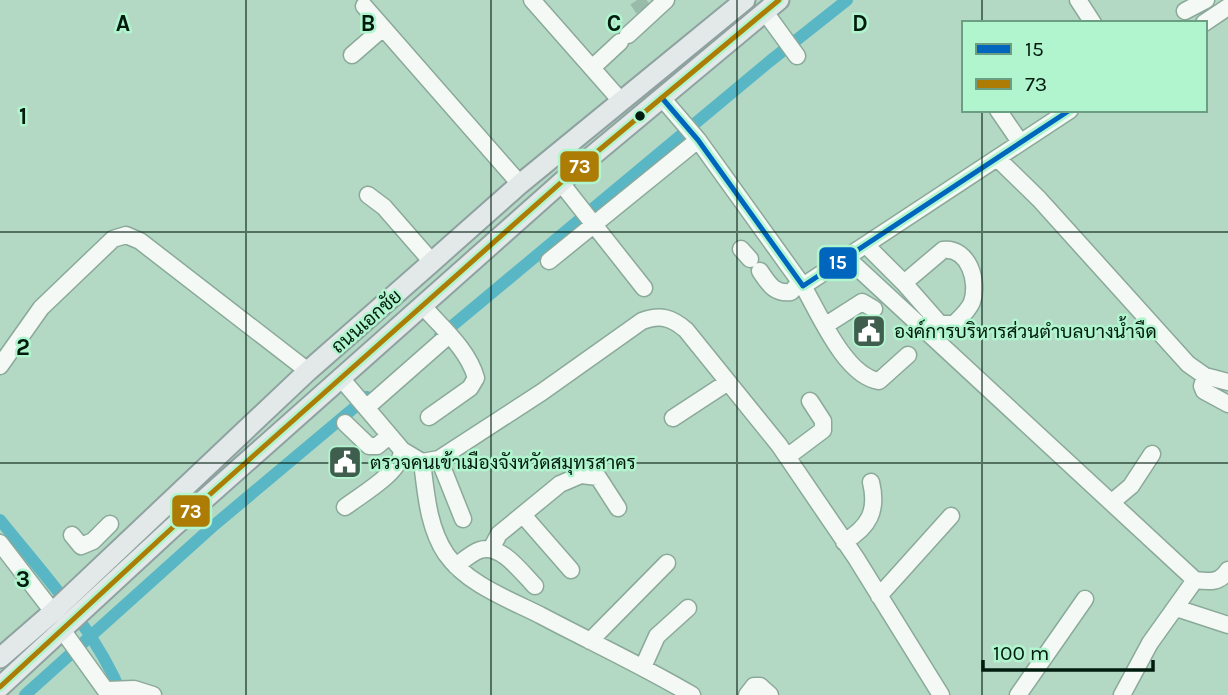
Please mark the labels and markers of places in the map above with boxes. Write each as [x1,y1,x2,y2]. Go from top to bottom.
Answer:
unlabelled marker [633,109,647,123]
public building icon: องค์การบริหารส่วนตำบลบางน้ำจืด [850,312,888,350]
place label: องค์การบริหารส่วนตำบลบางน้ำจืด [894,316,1157,343]
public building icon: ตรวจคนเข้าเมืองจังหวัดสมุทรสาคร [326,443,364,481]
place label: ตรวจคนเข้าเมืองจังหวัดสมุทรสาคร [370,451,636,475]

